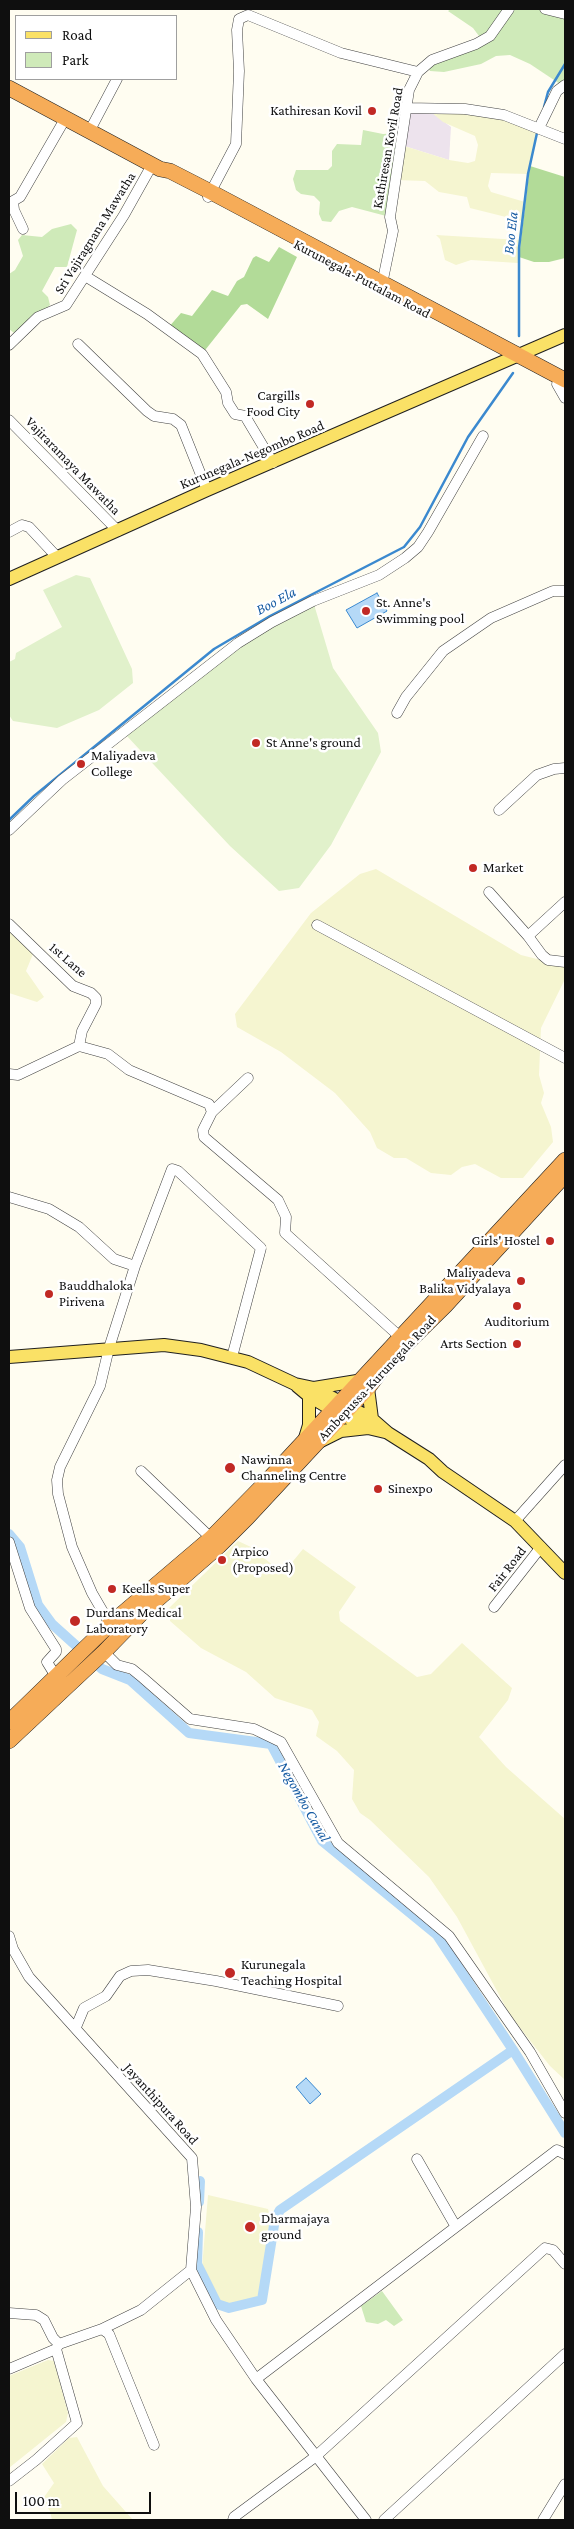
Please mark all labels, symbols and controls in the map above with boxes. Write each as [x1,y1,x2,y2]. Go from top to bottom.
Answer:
legend [15,15,178,80]
text: Road [62,27,92,43]
text: Park [62,52,89,68]
street label: Kathiresan Kovil Road [369,86,407,210]
place label: Kathiresan Kovil [270,103,362,119]
marker: Kathiresan Kovil [366,105,378,117]
street label: Sri Vajiragnana Mawatha [51,169,139,297]
water label: Boo Ela [500,211,522,255]
street label: Kurunegala-Puttalam Road [291,236,433,322]
place label: Cargills Food City [247,388,300,421]
marker: Cargills Food City [304,398,316,410]
street label: Vajiraramaya Mawatha [22,414,124,518]
street label: Kurunegala-Negombo Road [177,417,327,493]
water label: Boo Ela [253,583,299,619]
place label: St. Anne's Swimming pool [376,595,464,628]
marker: St. Anne's Swimming pool [360,605,372,617]
place label: St Anne's ground [266,735,361,751]
marker: St Anne's ground [250,737,262,749]
place label: Maliyadeva College [91,748,156,780]
marker: Maliyadeva College [75,758,87,770]
place label: Market [483,860,523,876]
marker: Market [467,862,479,874]
street label: 1st Lane [46,939,90,981]
place label: Girls' Hostel [472,1233,540,1249]
marker: Girls' Hostel [544,1235,556,1247]
place label: Maliyadeva Balika Vidyalaya [419,1265,511,1298]
marker: Maliyadeva Balika Vidyalaya [515,1275,527,1287]
place label: Bauddhaloka Pirivena [59,1278,133,1310]
marker: Bauddhaloka Pirivena [43,1288,55,1300]
marker: Auditorium [511,1300,523,1312]
street label: Ambepussa-Kurunegala Road [314,1312,440,1444]
place label: Auditorium [484,1314,550,1330]
place label: Arts Section [440,1336,507,1352]
marker: Arts Section [511,1338,523,1350]
place label: Nawinna Channeling Centre [241,1452,346,1484]
marker: Nawinna Channeling Centre [223,1461,237,1475]
place label: Sinexpo [388,1481,433,1497]
marker: Sinexpo [372,1483,384,1495]
street label: Fair Road [484,1543,530,1595]
place label: Arpico (Proposed) [232,1544,294,1576]
marker: Arpico (Proposed) [216,1554,228,1566]
place label: Keells Super [122,1581,190,1597]
marker: Keells Super [106,1583,118,1595]
place label: Durdans Medical Laboratory [86,1605,182,1638]
marker: Durdans Medical Laboratory [68,1614,82,1628]
water label: Negombo Canal [274,1759,334,1845]
place label: Kurunegala Teaching Hospital [241,1957,342,1990]
marker: Kurunegala Teaching Hospital [223,1966,237,1980]
street label: Jayanthipura Road [120,2060,202,2148]
place label: Dharmajaya ground [261,2211,330,2244]
marker: Dharmajaya ground [243,2220,257,2234]
scale bar [18,2482,154,2514]
text: 100 m [23,2493,60,2509]

